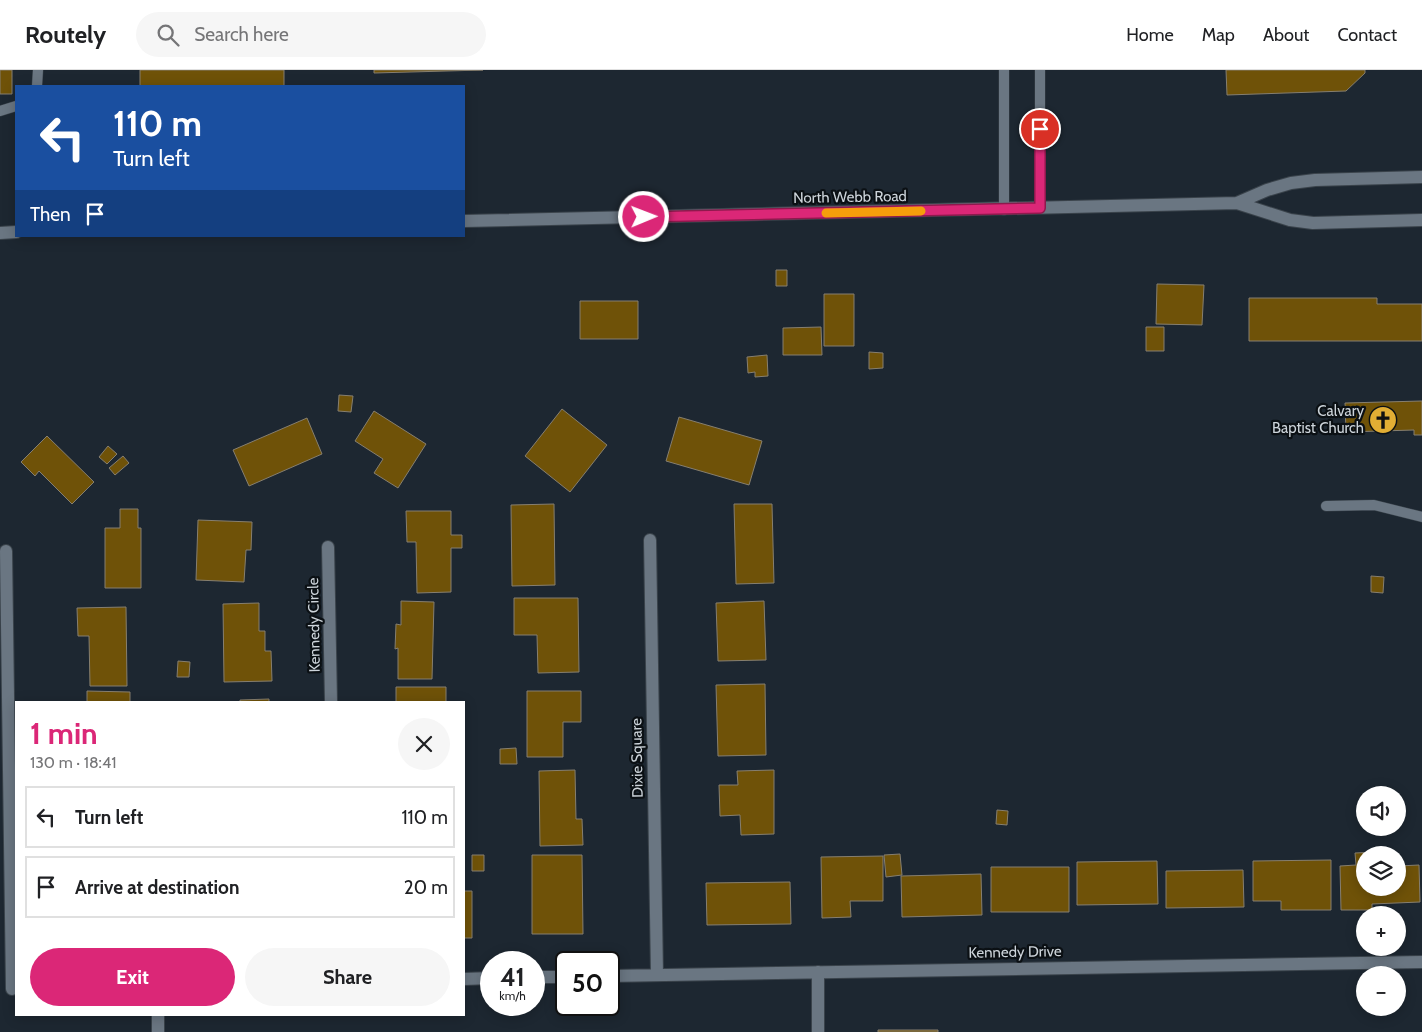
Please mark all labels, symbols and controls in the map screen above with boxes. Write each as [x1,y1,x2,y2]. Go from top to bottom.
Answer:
search box [136,12,486,57]
text: Routely [25,20,106,49]
icon: search [154,21,182,49]
text: Search here [194,23,289,46]
text: Home [1126,24,1174,46]
text: Map [1202,24,1235,46]
text: About [1263,24,1309,46]
text: Contact [1337,24,1397,46]
text: 110 m [113,102,202,145]
icon: left [30,105,95,170]
pin [1019,108,1061,150]
icon: arrive [1026,115,1054,143]
text: Turn left [113,145,190,172]
street label: North Webb Road [793,187,907,207]
position arrow [617,190,669,242]
icon: arrive [81,200,109,228]
text: Then [30,203,71,226]
place label: Calvary Baptist Church [1272,402,1364,437]
church icon: Calvary Baptist Church [1368,405,1398,435]
street label: Kennedy Circle [304,577,324,673]
text: 1 min [30,715,98,752]
button: close [398,718,450,770]
street label: Dixie Square [627,718,647,798]
text: 130 m · 18:41 [30,753,116,772]
map controls [1356,786,1406,1016]
button: sound [1356,786,1406,836]
icon: left [32,803,60,831]
text: Turn left [75,806,143,829]
text: 110 m [401,806,448,829]
button: layers [1356,846,1406,896]
icon: arrive [32,873,60,901]
text: Arrive at destination [75,876,239,899]
text: 20 m [404,876,448,899]
button: + [1356,906,1406,956]
street label: Kennedy Drive [968,942,1062,962]
button: Exit [30,948,235,1006]
button: Share [245,948,450,1006]
speed limit sign: 50 [555,951,620,1016]
text: 41 [500,962,525,992]
button: − [1356,966,1406,1016]
text: km/h [499,988,526,1003]

